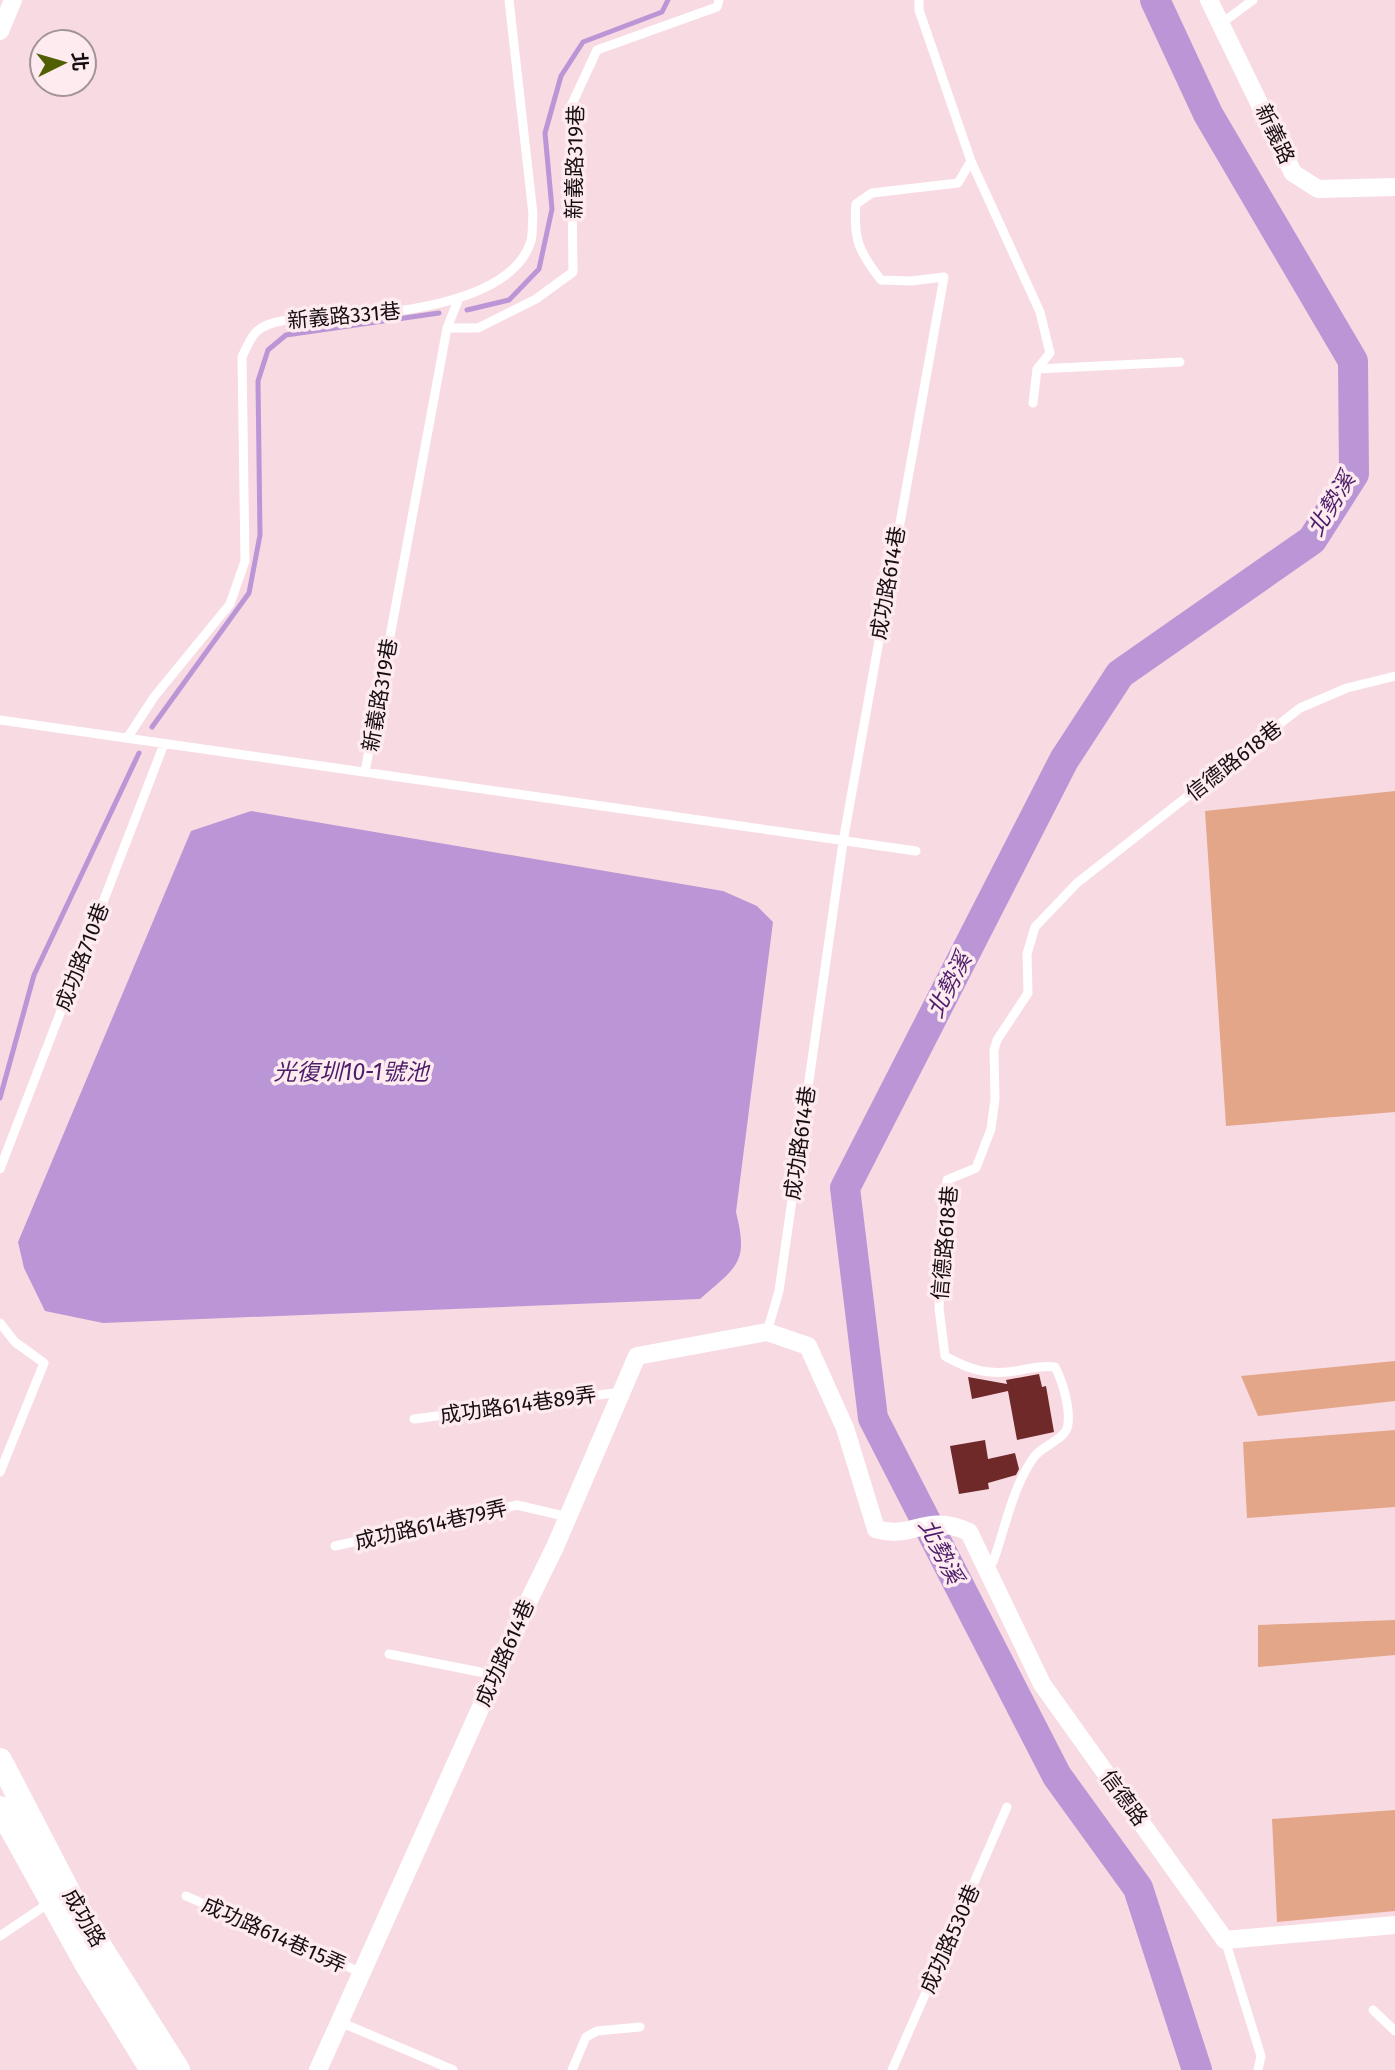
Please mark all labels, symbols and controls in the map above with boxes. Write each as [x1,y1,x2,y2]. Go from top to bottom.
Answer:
north arrow [28,28,98,98]
text: 北 [67,51,92,72]
street label: 新義路 [1250,100,1300,168]
street label: 新義路319巷 [561,105,589,219]
street label: 新義路331巷 [286,298,402,334]
water label: 北勢溪 [1301,465,1362,541]
street label: 成功路614巷 [865,524,911,642]
street label: 新義路319巷 [357,637,403,753]
street label: 信德路618巷 [1181,715,1287,807]
street label: 成功路710巷 [49,899,115,1015]
water label: 北勢溪 [921,945,978,1022]
water label: 光復圳10-1號池 [274,1058,430,1086]
street label: 成功路614巷 [779,1085,821,1201]
street label: 信德路618巷 [927,1185,963,1301]
street label: 成功路614巷89弄 [438,1381,598,1429]
street label: 成功路614巷79弄 [352,1495,510,1555]
water label: 北勢溪 [913,1514,970,1591]
street label: 成功路614巷 [470,1595,540,1711]
street label: 信德路 [1095,1765,1153,1831]
street label: 成功路530巷 [914,1880,986,1998]
street label: 成功路 [57,1884,111,1952]
street label: 成功路614巷15弄 [198,1892,350,1978]

